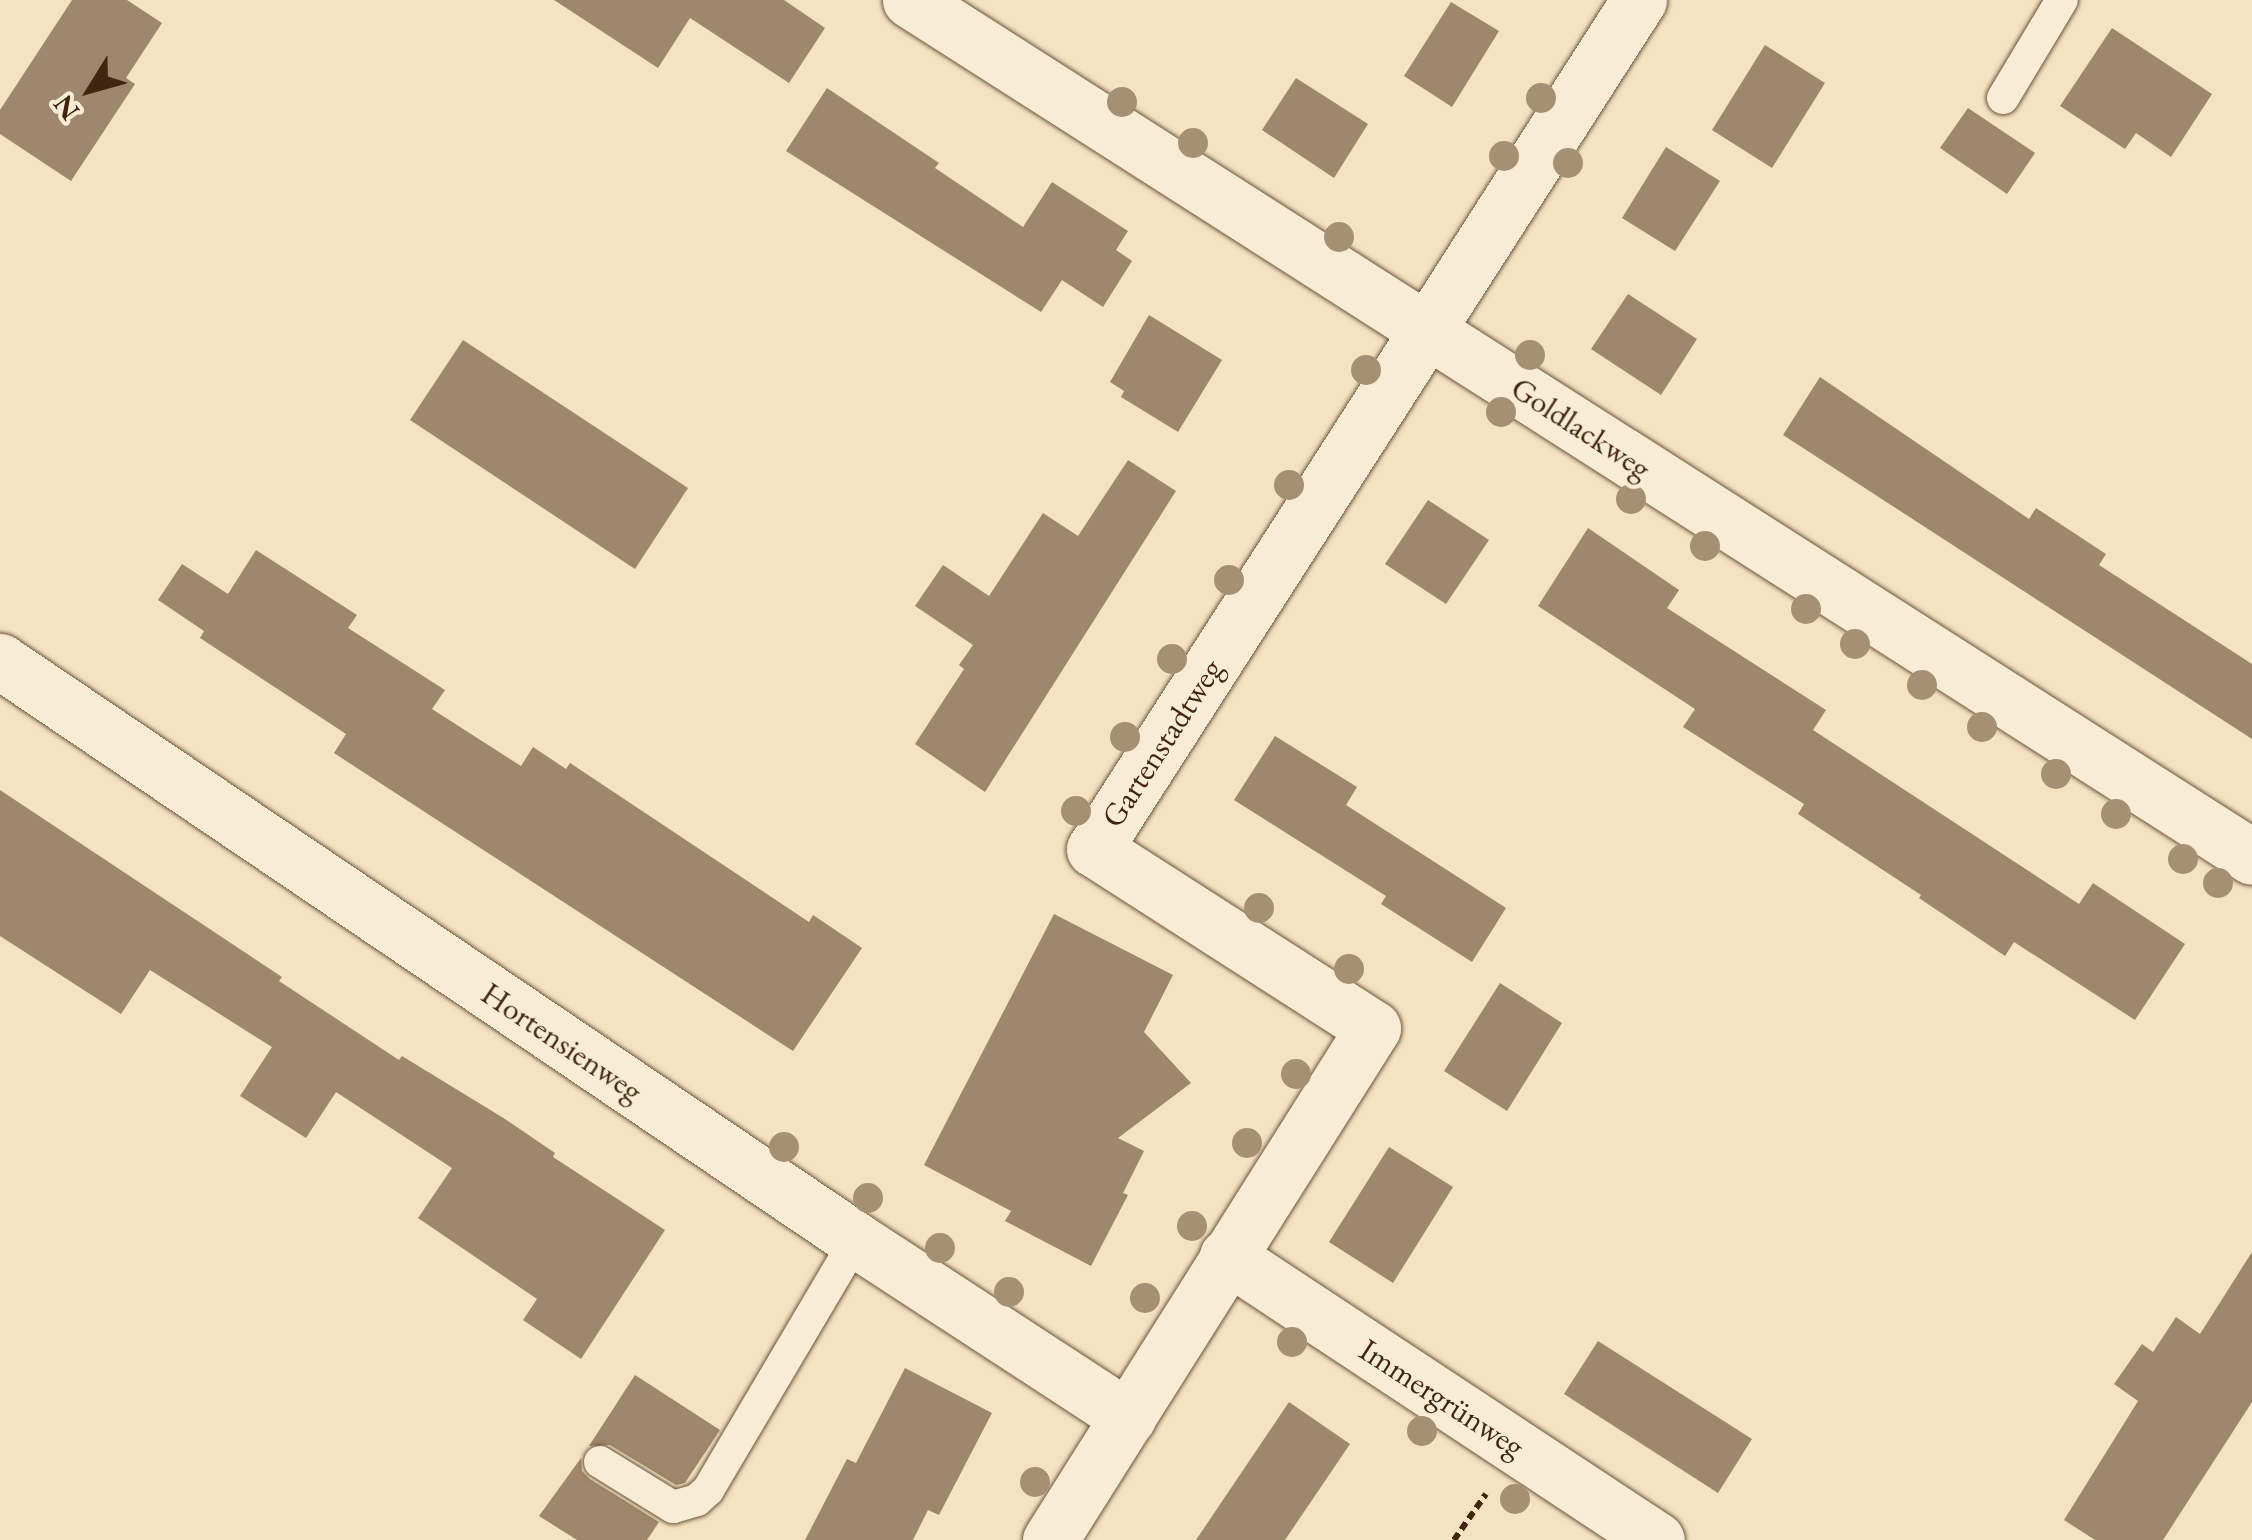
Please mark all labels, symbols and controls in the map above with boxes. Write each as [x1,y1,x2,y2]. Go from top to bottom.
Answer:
north arrow [40,40,140,140]
text: N [45,88,87,128]
street label: Goldlackweg [1504,369,1658,487]
street label: Gartenstadtweg [1093,652,1231,834]
street label: Hortensienweg [474,974,650,1110]
street label: Immergrünweg [1352,1330,1532,1466]

